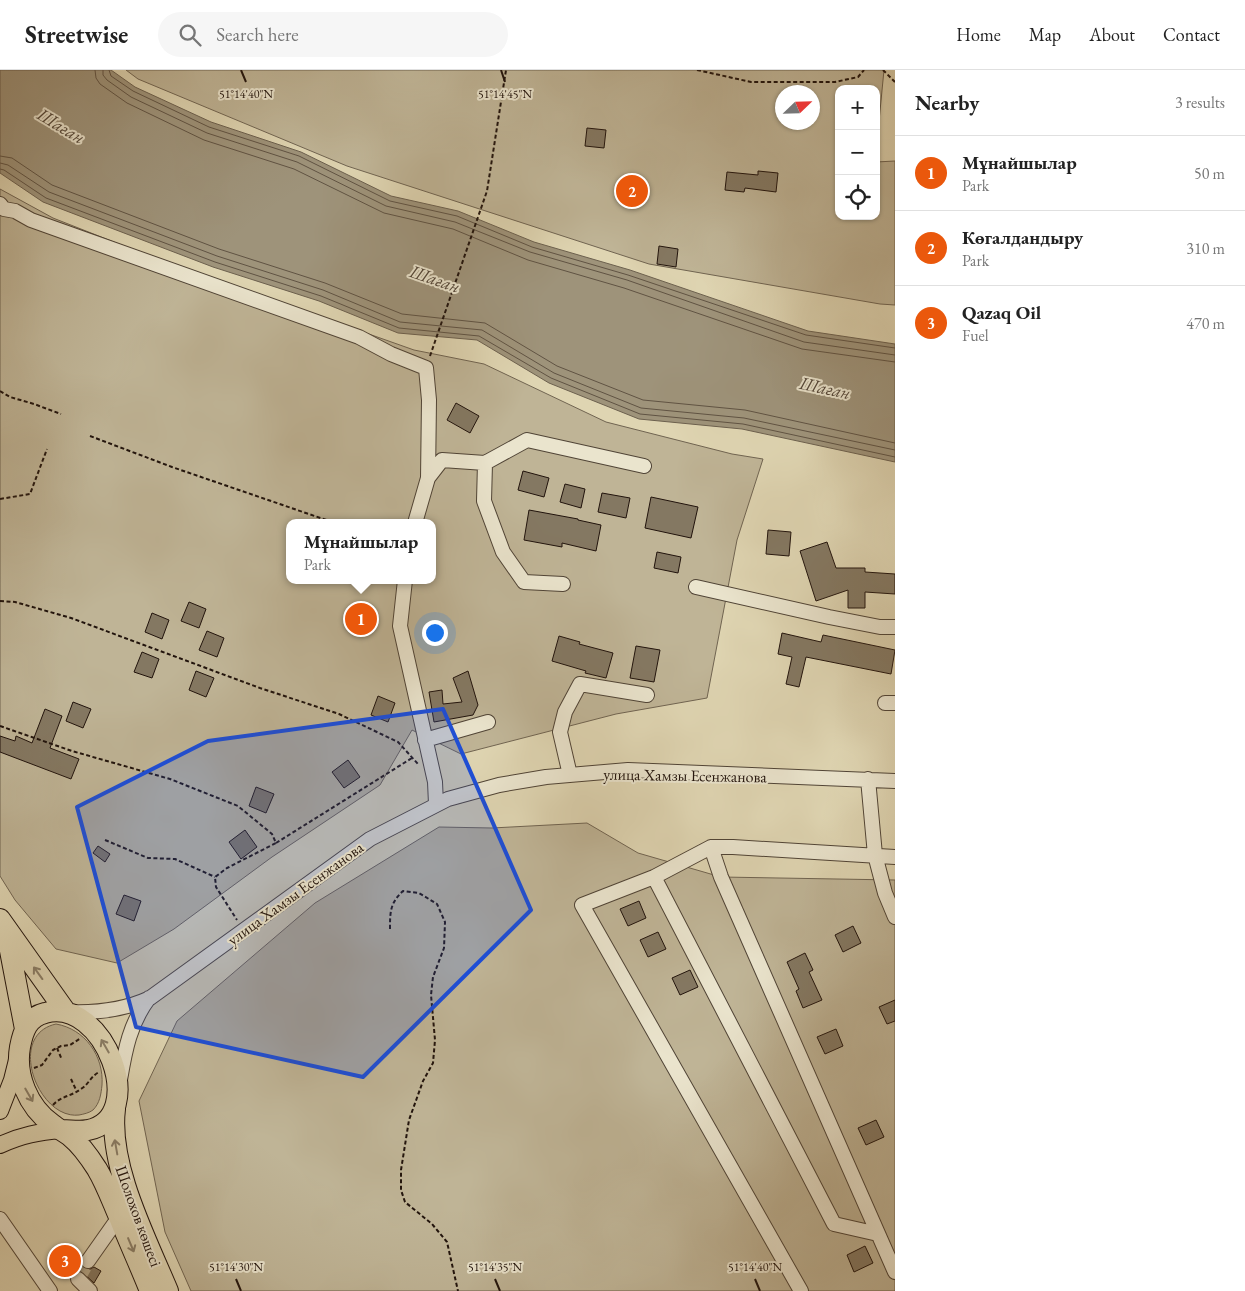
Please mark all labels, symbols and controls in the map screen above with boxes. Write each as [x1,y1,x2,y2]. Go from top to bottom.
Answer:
search box [158,12,508,57]
text: Streetwise [25,19,128,50]
icon: search [176,21,204,49]
text: Search here [216,22,299,47]
text: Home [956,23,1001,46]
text: Map [1029,23,1061,46]
text: About [1089,23,1135,46]
text: Contact [1163,23,1220,46]
north arrow [775,85,820,130]
map controls [835,85,880,220]
button: + [835,85,880,130]
text: 51°14'40"N [219,86,273,102]
text: 51°14'45"N [478,86,532,102]
text: Nearby [915,89,979,116]
text: 3 results [1175,92,1225,113]
water label: Шаған [32,102,89,149]
button: − [835,130,880,175]
text: Мұнайшылар [962,150,1077,175]
text: 1 [927,163,935,184]
text: 50 m [1194,163,1225,184]
pin: 2 [616,172,648,210]
button: locate [835,175,880,220]
text: Park [962,175,989,196]
text: Көгалдандыру [962,225,1083,250]
text: 2 [927,238,935,259]
text: 310 m [1186,238,1225,259]
text: Park [962,250,989,271]
water label: Шаған [406,259,463,298]
text: Qazaq Oil [962,300,1041,325]
text: 3 [927,313,935,334]
text: 470 m [1186,313,1225,334]
text: Fuel [962,325,989,346]
water label: Шаған [796,371,853,404]
popup [286,519,436,584]
text: Мұнайшылар [304,529,418,554]
text: Park [304,554,331,575]
pin: 1 [345,600,377,638]
your location [422,620,448,646]
street label: улица Хамзы Есенжанова [603,764,768,787]
street label: улица Хамзы Есенжанова [223,836,368,950]
one-way arrow [33,966,43,980]
one-way arrow [99,1039,109,1053]
one-way arrow [24,1088,34,1102]
one-way arrow [110,1139,120,1155]
street label: Шолохов көшесі [110,1163,167,1270]
one-way arrow [126,1237,136,1252]
pin: 3 [49,1242,81,1280]
text: 51°14'30"N [209,1259,263,1275]
text: 51°14'35"N [468,1259,522,1275]
text: 51°14'40"N [728,1259,782,1275]

